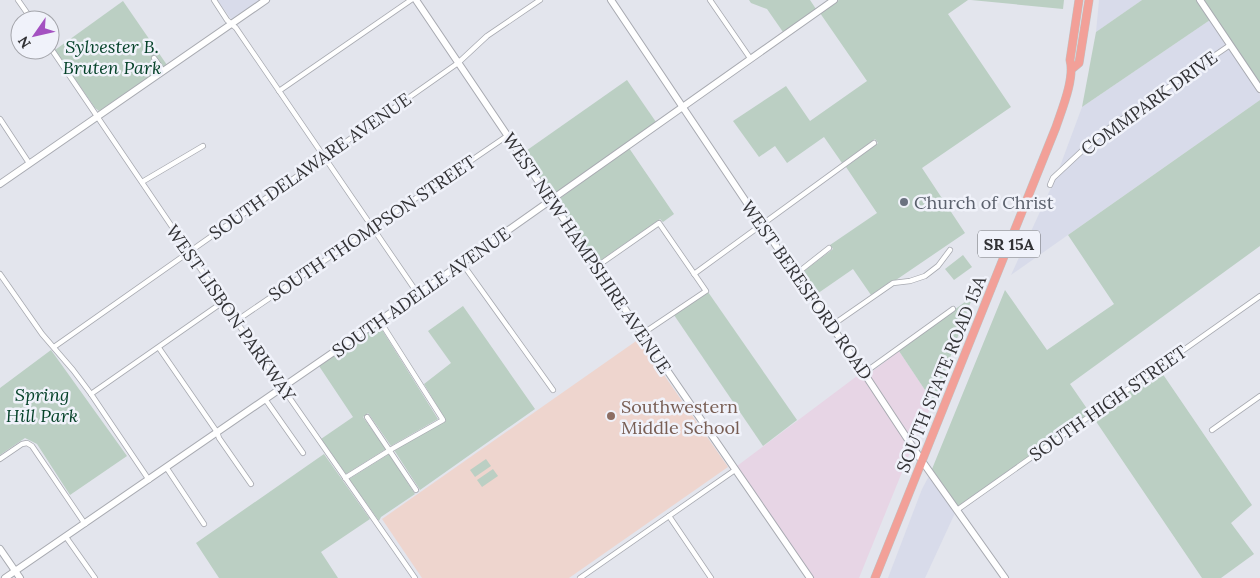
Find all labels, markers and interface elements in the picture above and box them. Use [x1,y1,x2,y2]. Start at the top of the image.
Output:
north arrow [10,10,60,60]
text: N [14,33,35,52]
park label: Sylvester B. Bruten Park [63,35,161,79]
street label: COMMPARK DRIVE [1076,46,1222,160]
street label: SOUTH DELAWARE AVENUE [205,87,415,245]
street label: WEST NEW HAMPSHIRE AVENUE [498,128,676,378]
street label: SOUTH THOMPSON STREET [264,150,480,306]
place label: Church of Christ [914,191,1054,214]
street label: WEST BERESFORD ROAD [736,196,878,384]
marker: Church of Christ [898,196,910,208]
street label: WEST LISBON PARKWAY [161,220,301,406]
street label: SOUTH ADELLE AVENUE [327,222,515,362]
road number: SR 15A [978,230,1040,258]
street label: SOUTH STATE ROAD 15A [891,272,991,476]
street label: SOUTH HIGH STREET [1025,340,1192,466]
park label: Spring Hill Park [6,383,78,427]
place label: Southwestern Middle School [621,395,740,439]
marker: Southwestern Middle School [605,410,617,422]

